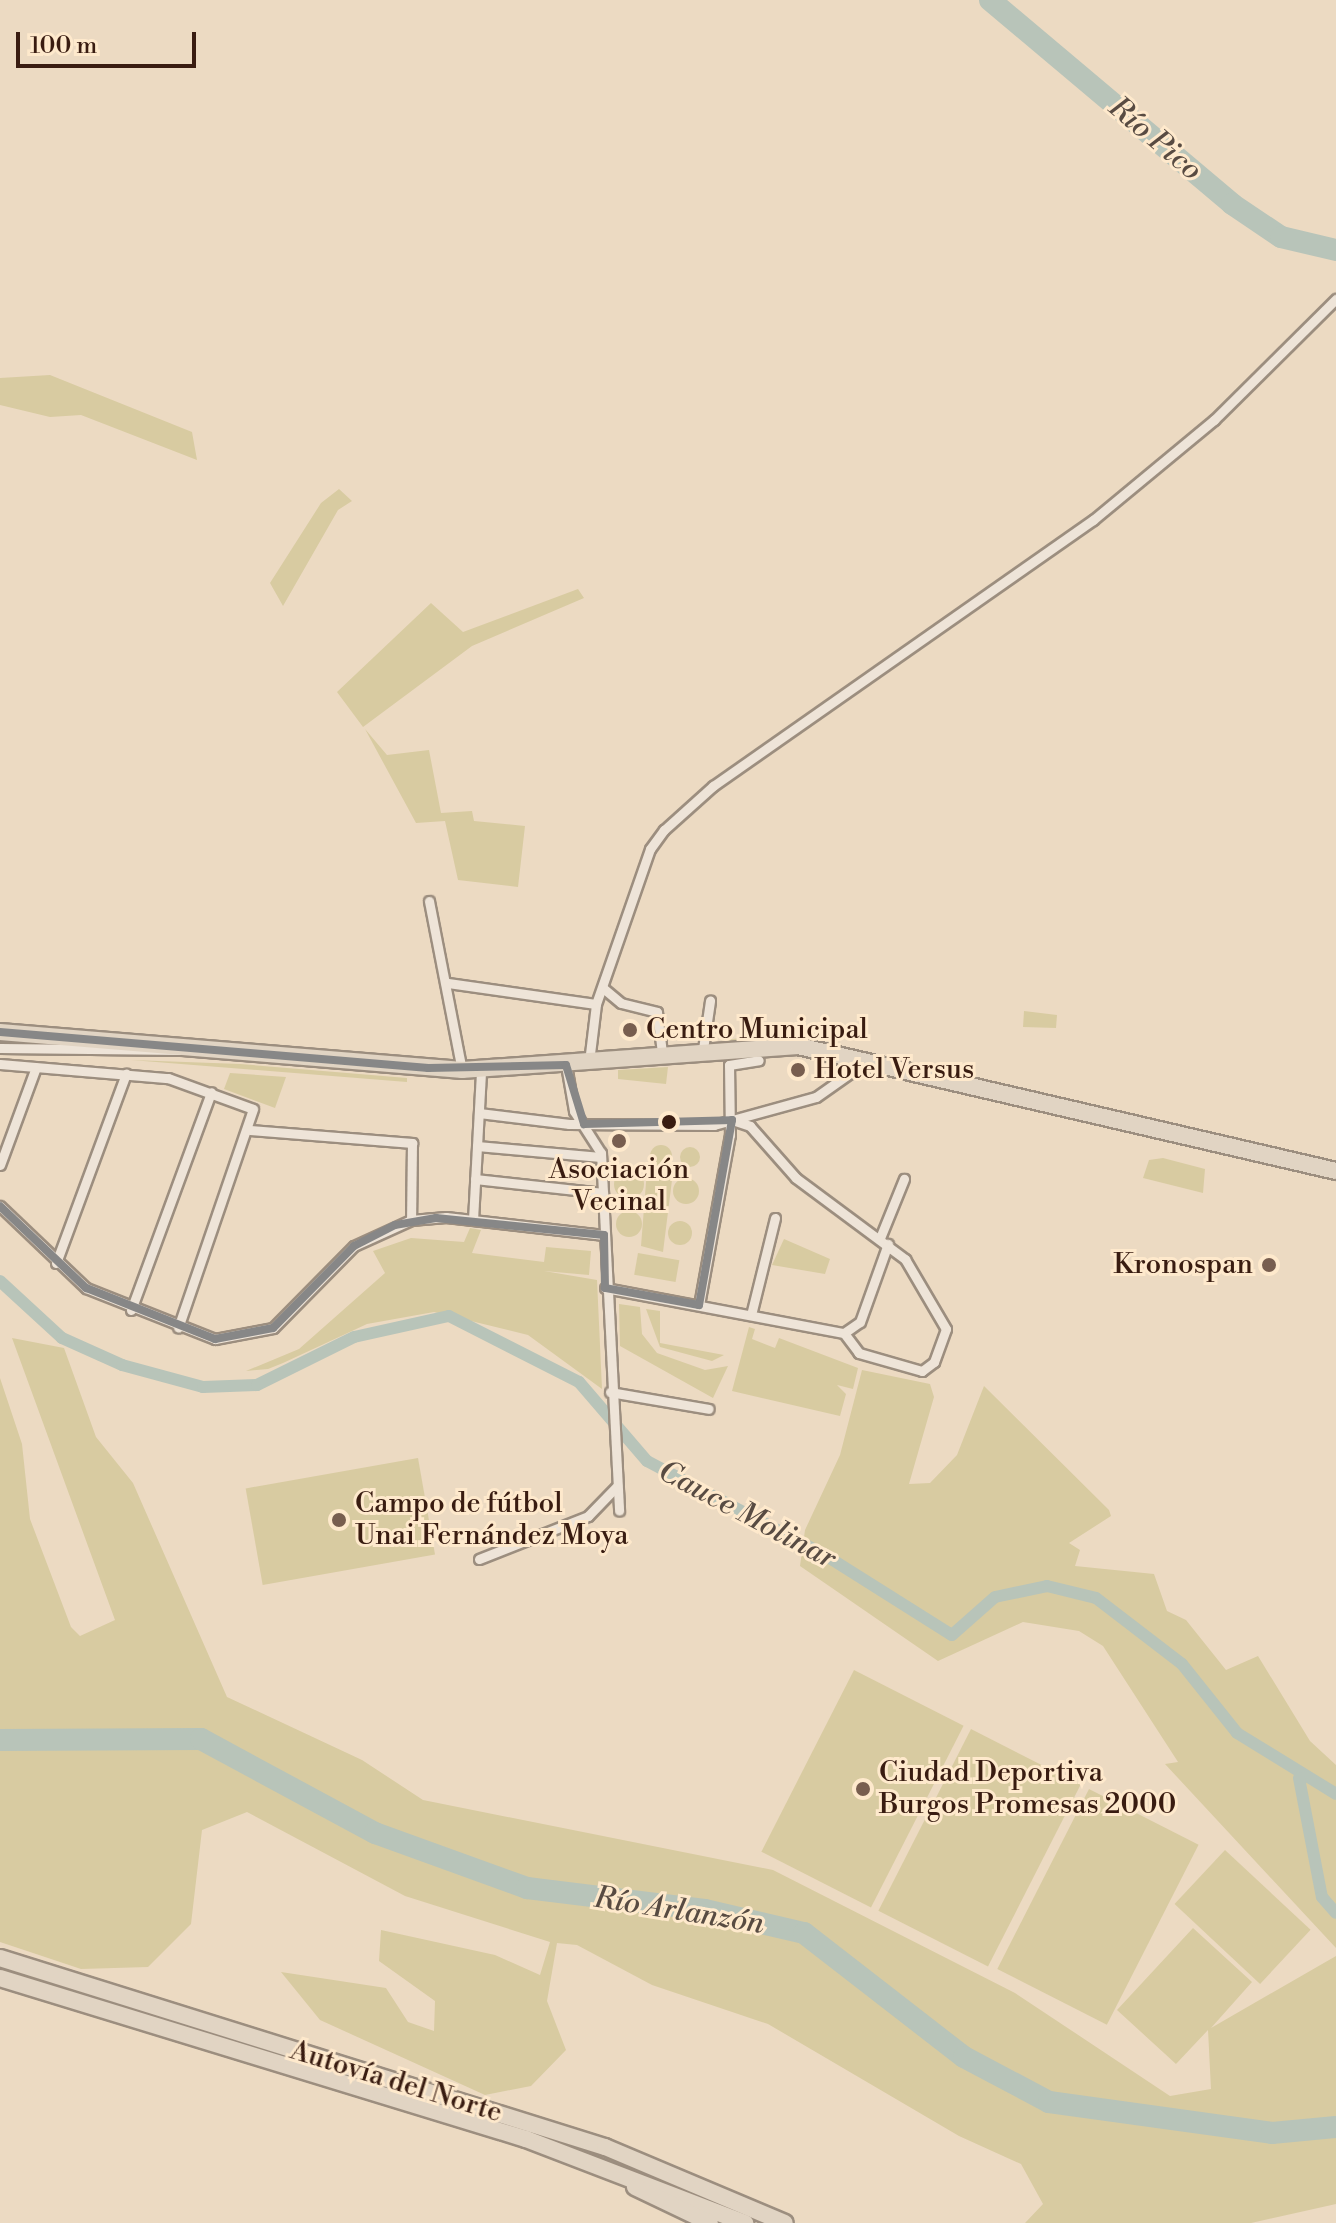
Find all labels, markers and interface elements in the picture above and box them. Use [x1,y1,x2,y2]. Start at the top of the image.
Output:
scale bar [20,16,200,66]
text: 100 m [30,31,97,61]
water label: Río Pico [1101,90,1209,188]
place label: Centro Municipal [646,1013,868,1047]
marker: Centro Municipal [621,1021,639,1039]
place label: Hotel Versus [814,1053,974,1087]
marker: Hotel Versus [789,1061,807,1079]
unlabelled marker [661,1114,677,1130]
marker: Asociación Vecinal [610,1132,628,1150]
place label: Asociación Vecinal [549,1153,689,1219]
place label: Kronospan [1113,1248,1253,1282]
marker: Kronospan [1260,1256,1278,1274]
water label: Cauce Molinar [652,1453,842,1577]
place label: Campo de fútbol Unai Fernández Moya [355,1487,628,1553]
marker: Campo de fútbol Unai Fernández Moya [330,1511,348,1529]
place label: Ciudad Deportiva Burgos Promesas 2000 [879,1756,1176,1822]
marker: Ciudad Deportiva Burgos Promesas 2000 [854,1780,872,1798]
water label: Río Arlanzón [591,1880,767,1942]
street label: Autovía del Norte [286,2034,506,2130]

